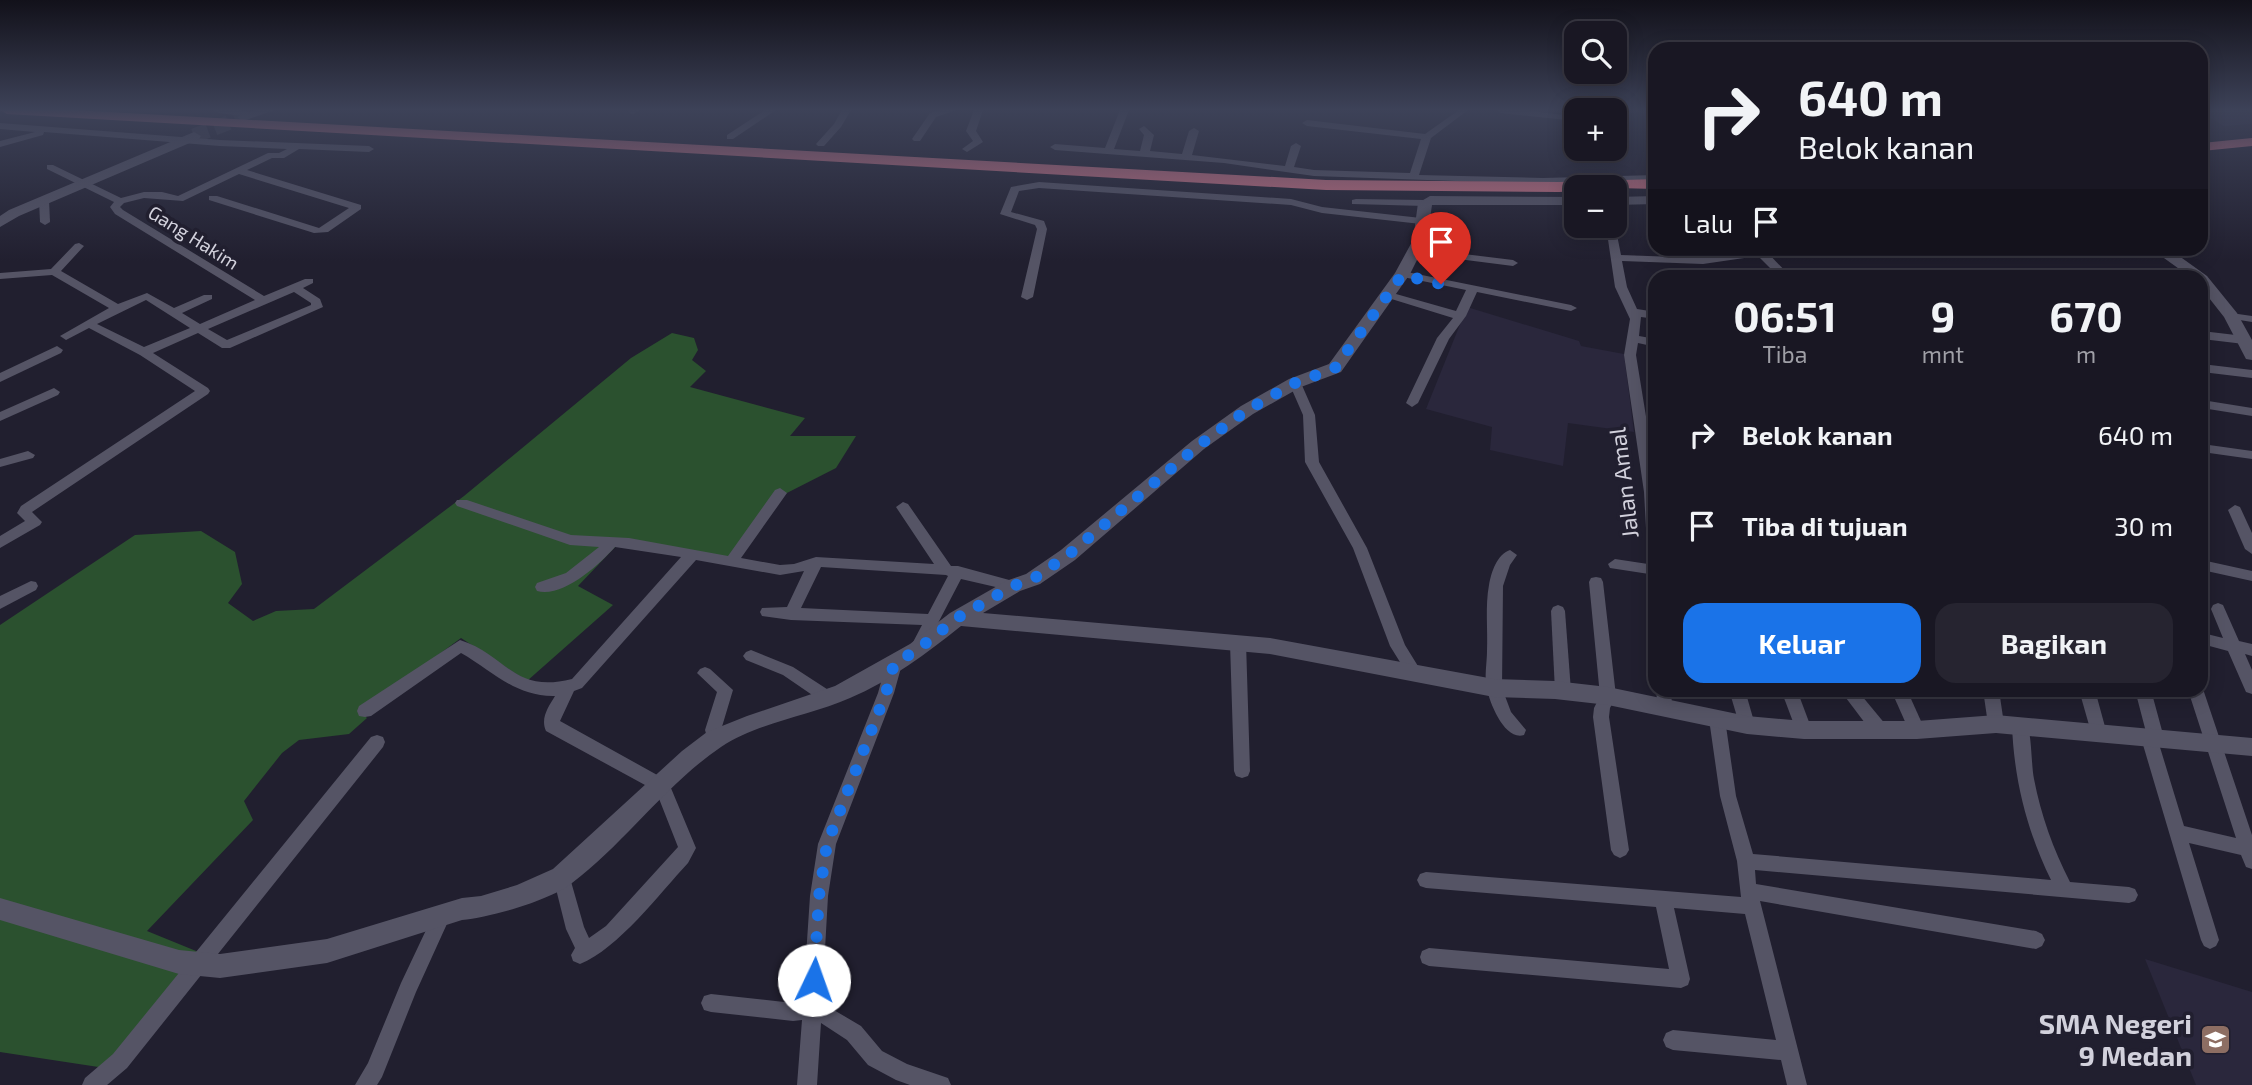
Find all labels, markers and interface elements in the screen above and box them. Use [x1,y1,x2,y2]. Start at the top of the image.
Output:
map controls [1564,21,1627,238]
button: search [1564,21,1627,84]
text: 640 m [1798,67,1943,126]
icon: right [1683,70,1774,161]
button: + [1564,98,1627,161]
text: Belok kanan [1798,127,1974,165]
button: − [1564,175,1627,238]
street label: Gang Hakim [144,200,244,274]
icon: arrive [1747,203,1785,241]
text: Lalu [1683,207,1733,238]
pin [1411,212,1471,284]
icon: arrive [1422,223,1460,261]
text: 06:51 [1733,290,1837,340]
text: 9 [1931,290,1955,340]
text: 670 [2049,290,2123,340]
text: Tiba [1763,340,1807,368]
text: mnt [1922,340,1964,368]
text: m [2076,340,2096,368]
icon: right [1683,416,1721,454]
text: Belok kanan [1742,419,1893,450]
text: 640 m [2098,419,2173,450]
street label: Jalan Amal [1602,426,1644,540]
icon: arrive [1683,507,1721,545]
text: Tiba di tujuan [1742,510,1908,541]
text: 30 m [2114,510,2173,541]
button: Keluar [1683,603,1921,683]
button: Bagikan [1935,603,2173,683]
position arrow [777,943,851,1017]
place label: SMA Negeri 9 Medan [2039,1006,2192,1072]
school or university icon: SMA Negeri 9 Medan [2198,1022,2232,1056]

